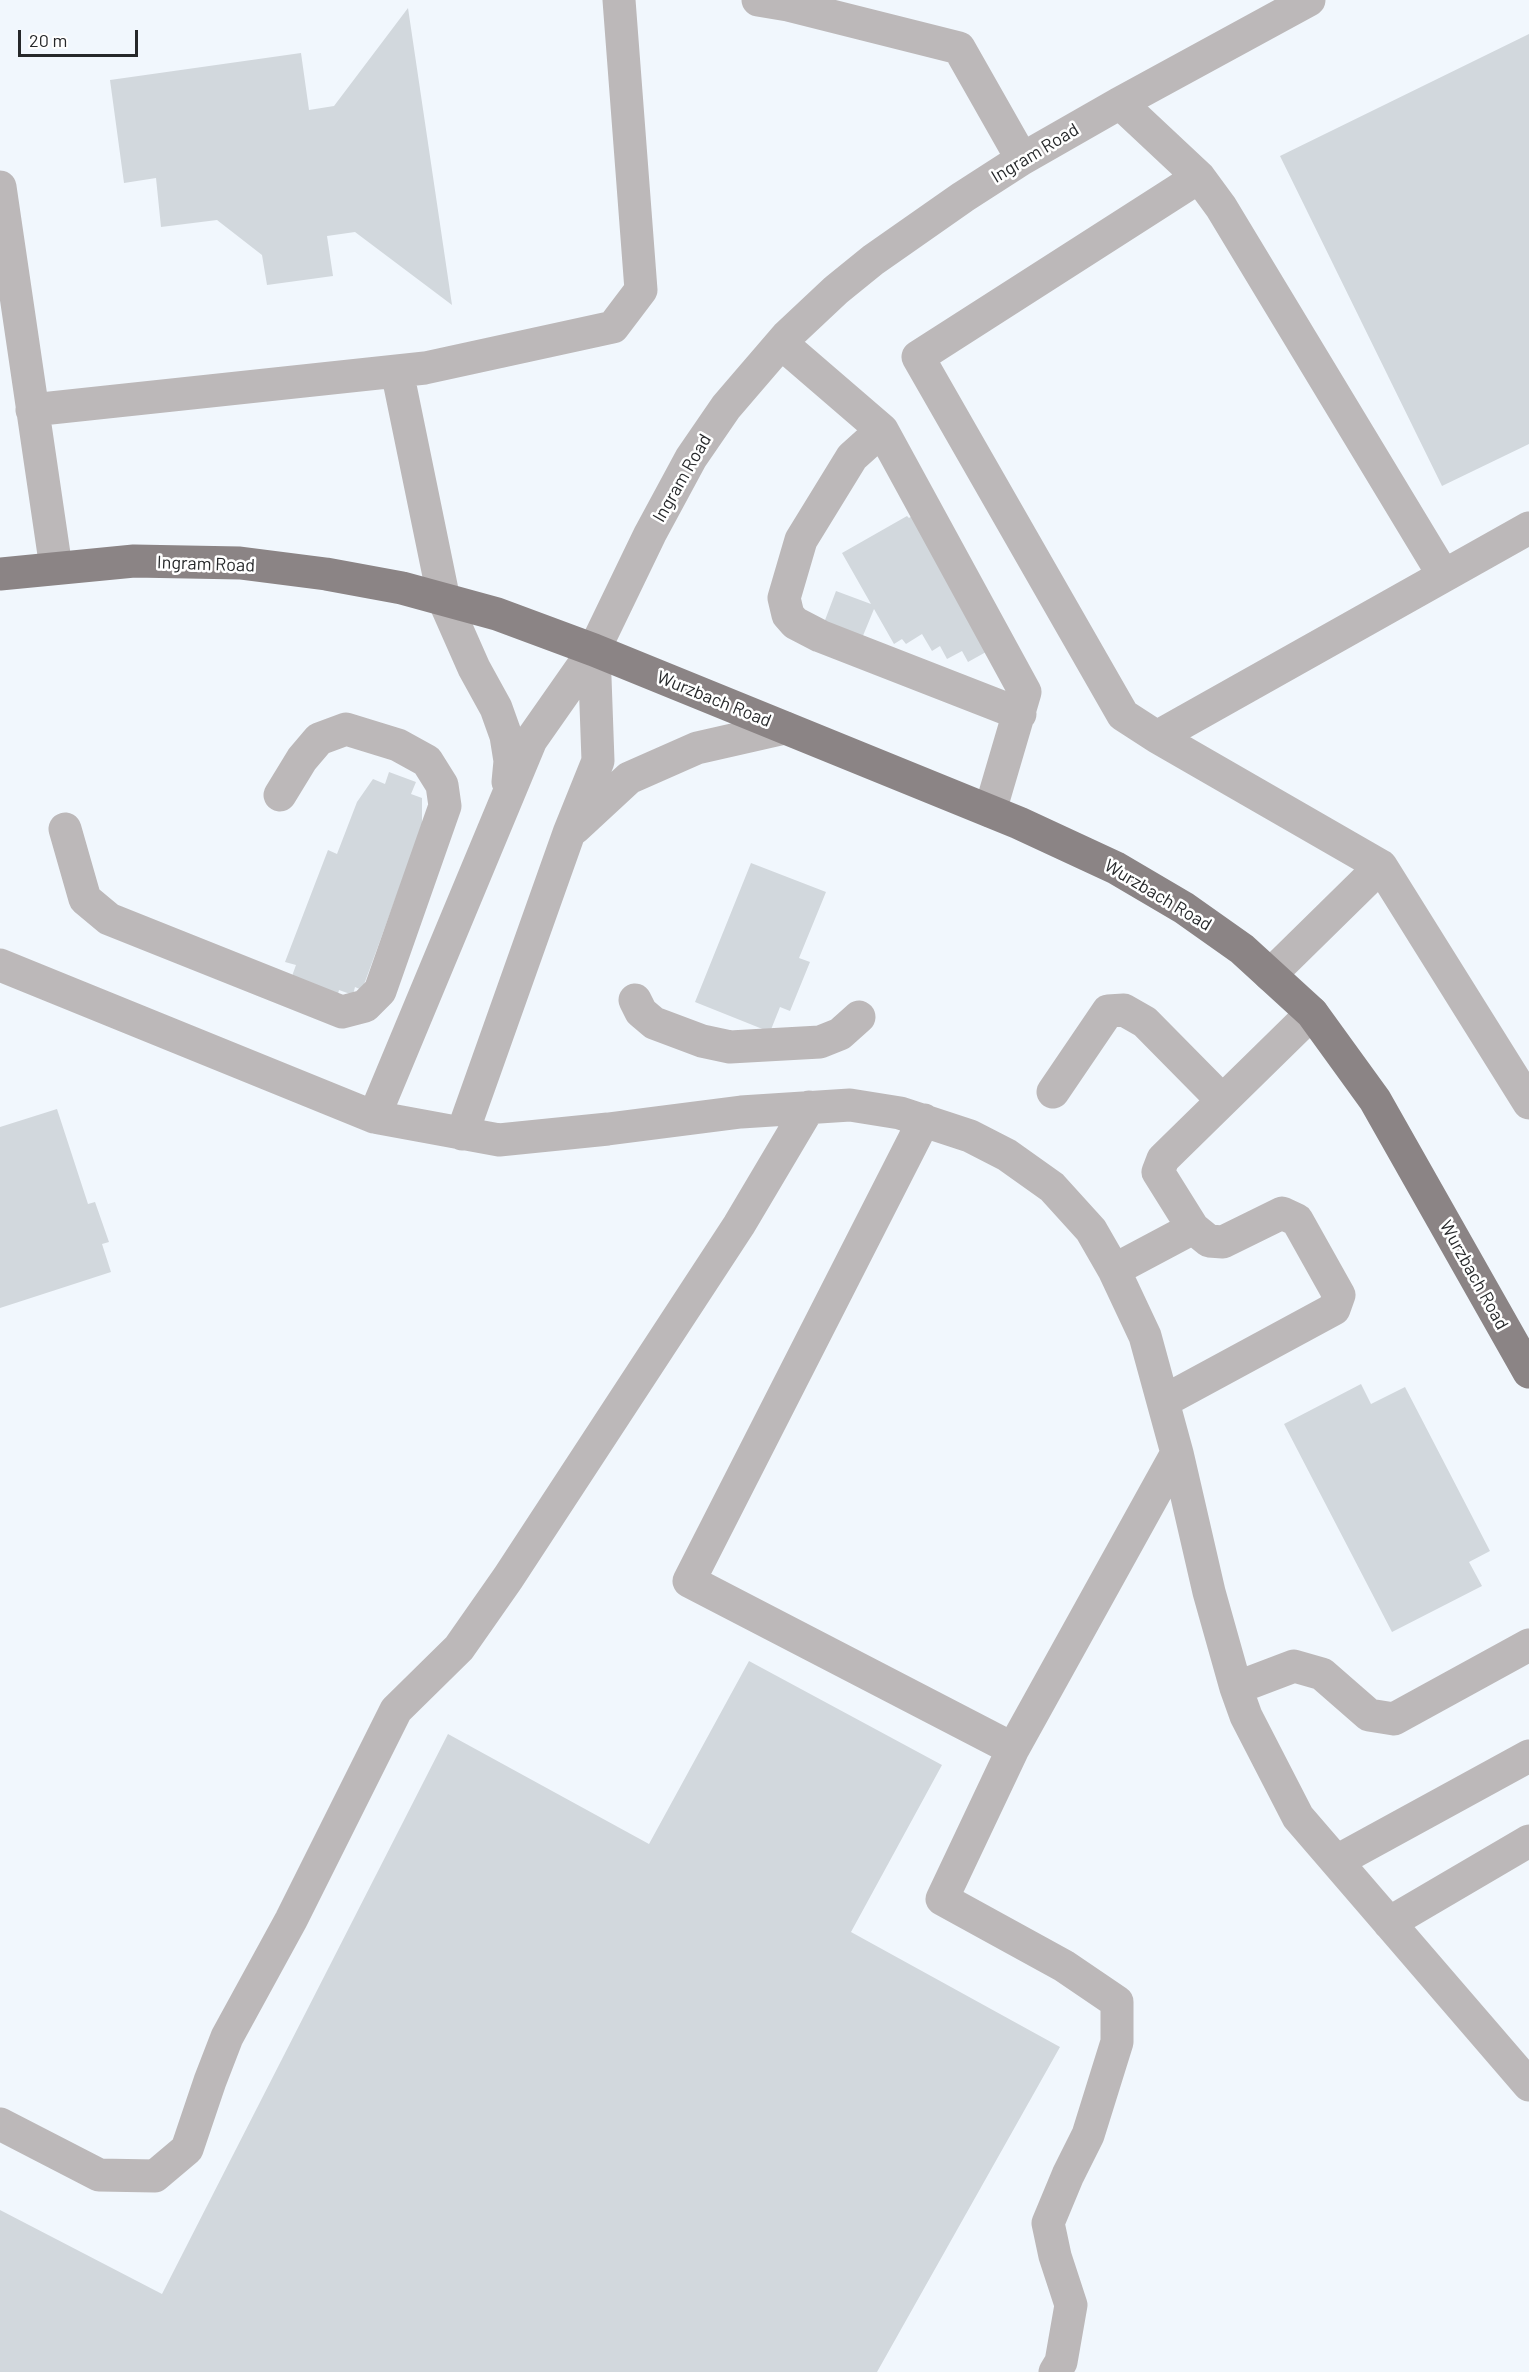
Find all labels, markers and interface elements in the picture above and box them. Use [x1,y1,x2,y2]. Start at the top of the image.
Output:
scale bar [21,18,141,56]
text: 20 m [29,29,67,51]
street label: Ingram Road [987,119,1083,187]
street label: Ingram Road [648,430,716,526]
street label: Ingram Road [157,551,255,577]
street label: Wurzbach Road [654,666,774,732]
street label: Wurzbach Road [1100,854,1216,936]
street label: Wurzbach Road [1435,1217,1513,1333]

